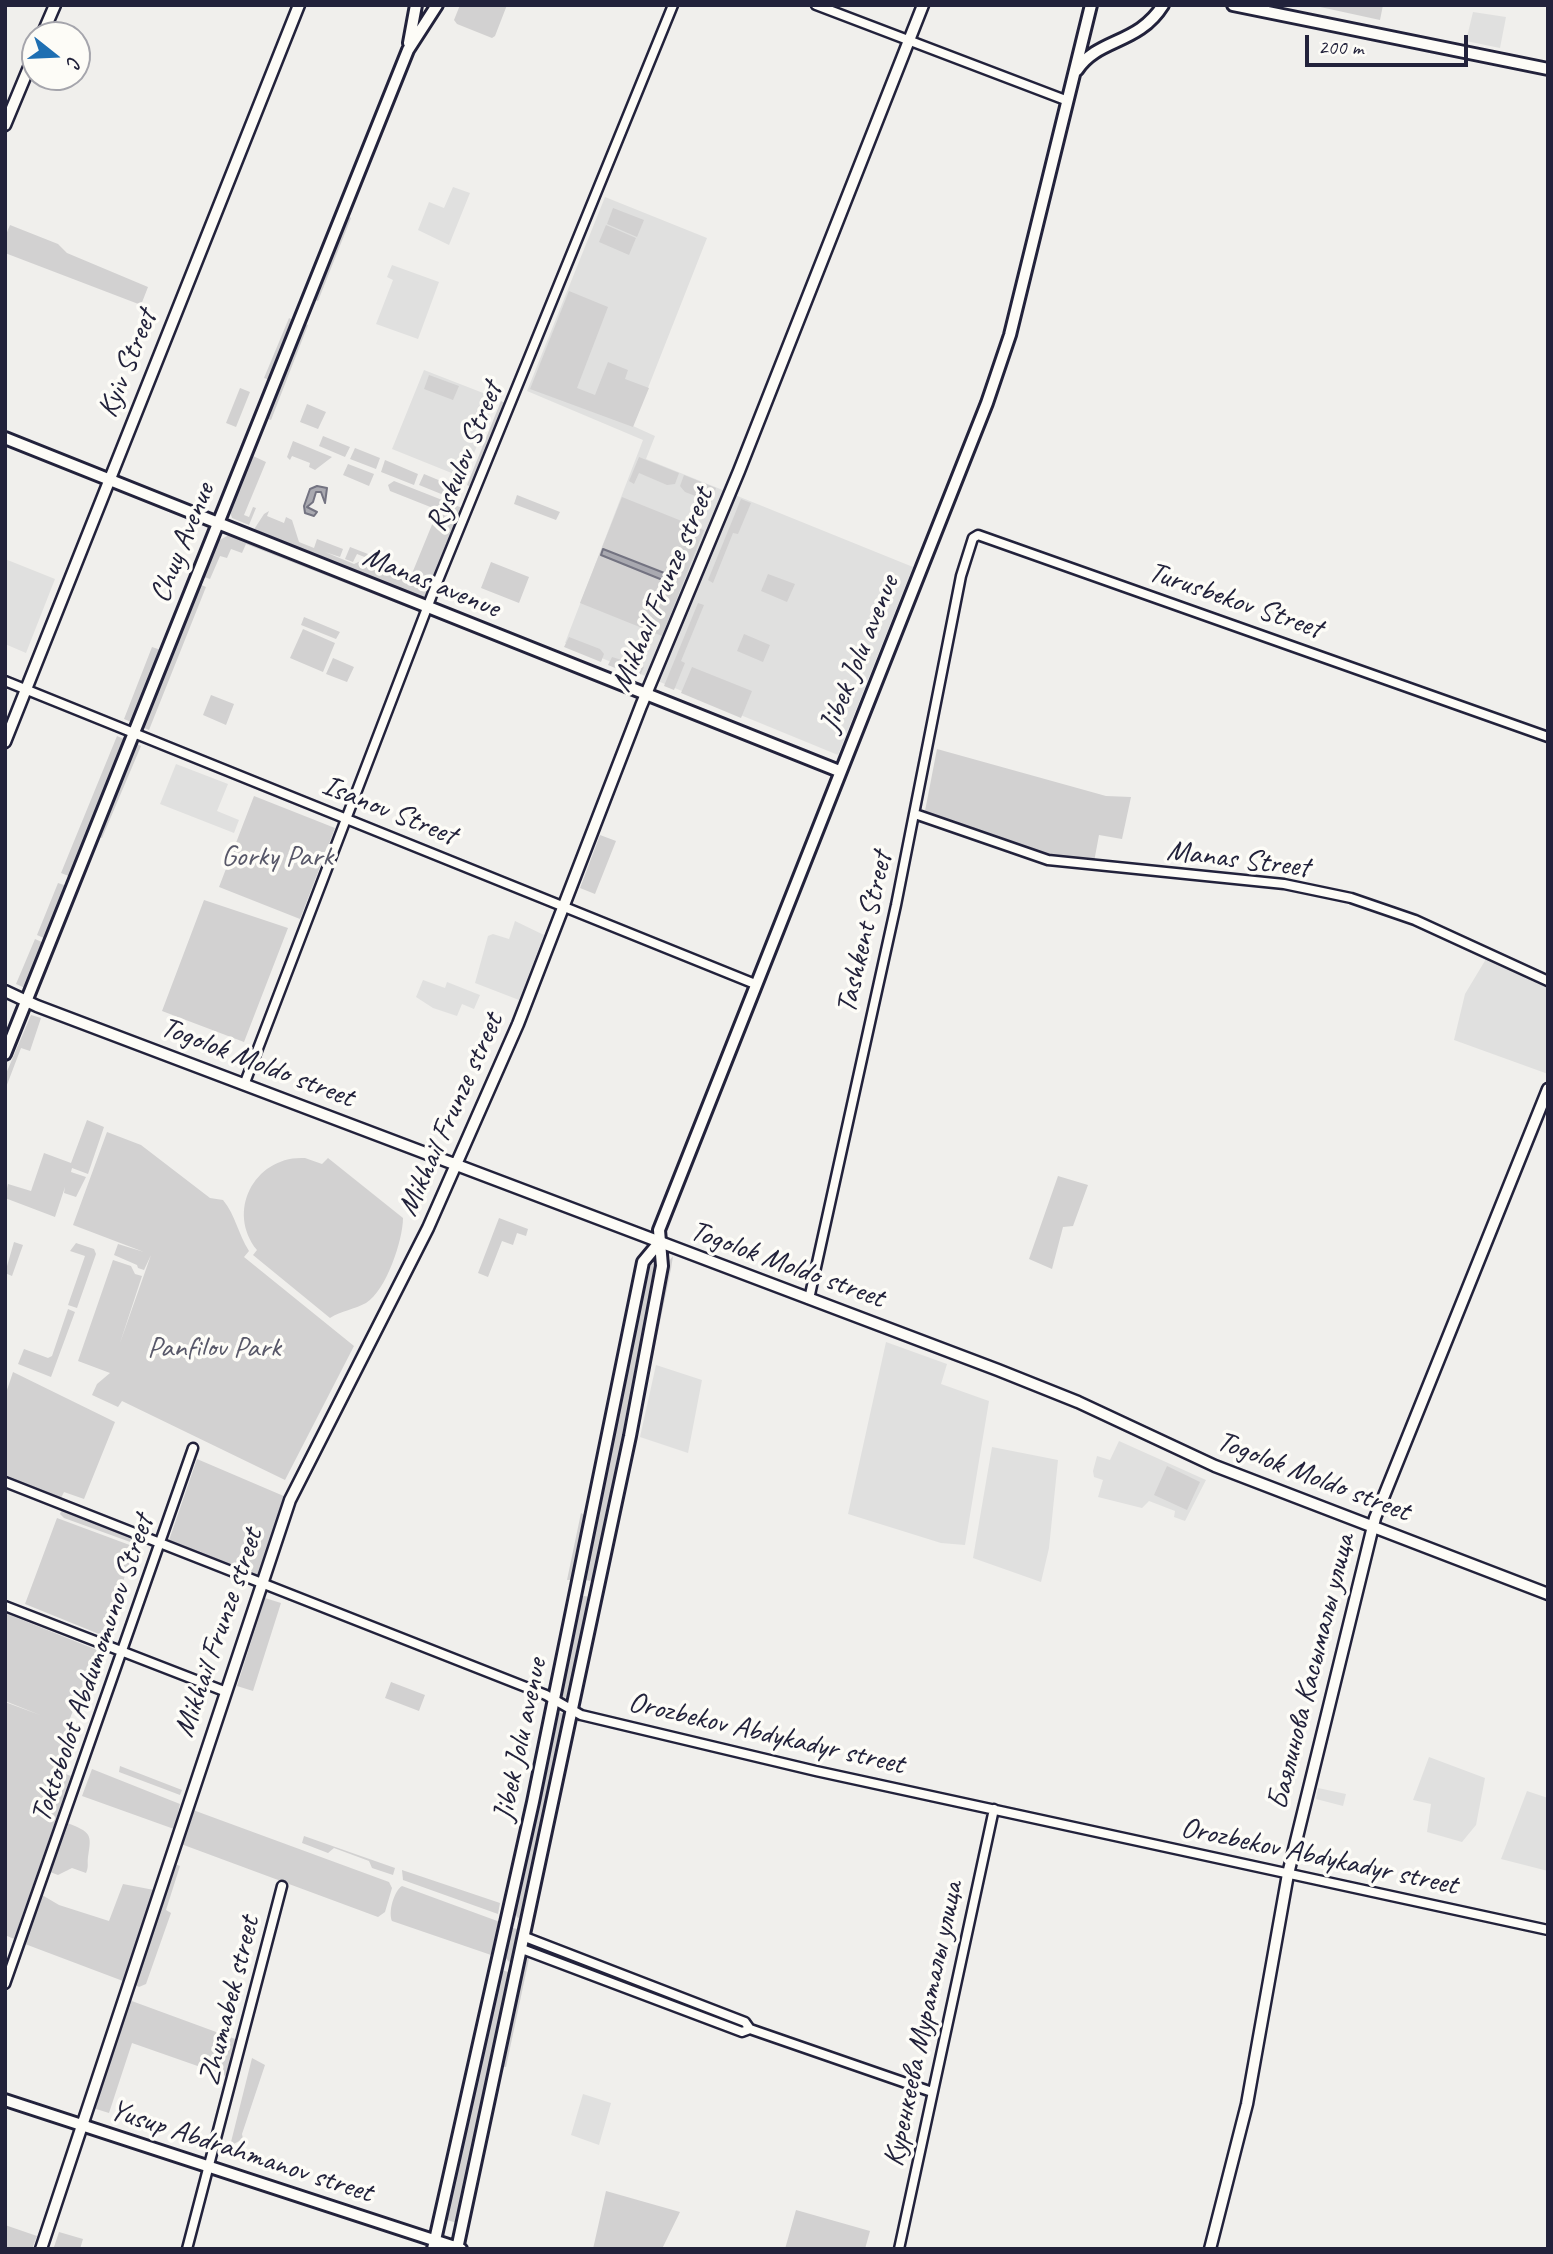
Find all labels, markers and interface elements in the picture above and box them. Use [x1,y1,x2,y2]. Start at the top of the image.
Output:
north arrow [21,21,91,91]
scale bar [1308,21,1471,65]
text: 200 m [1318,34,1363,60]
text: С [61,54,87,70]
street label: Kyiv Street [90,305,166,423]
street label: Ryskulov Street [419,377,511,537]
street label: Chuy Avenue [143,478,223,608]
street label: Mikhail Frunze street [604,483,722,697]
street label: Manas avenue [357,539,505,627]
street label: Turusbekov Street [1143,554,1327,648]
street label: Jibek Jolu avenue [812,571,908,737]
street label: Isanov Street [317,768,461,854]
street label: Manas Street [1165,833,1311,887]
park label: Gorky Park [221,839,333,875]
street label: Tashkent Street [829,849,901,1017]
street label: Mikhail Frunze street [390,1008,512,1222]
street label: Togolok Moldo street [155,1010,359,1116]
street label: Togolok Moldo street [685,1213,889,1317]
park label: Panfilov Park [147,1330,281,1366]
street label: Togolok Moldo street [1211,1424,1415,1530]
street label: Toktobolot Abdumomunov Street [23,1511,163,1827]
street label: Mikhail Frunze street [167,1524,271,1742]
street label: Баялинова Касымалы улица [1260,1530,1364,1814]
street label: Jibek Jolu avenue [486,1655,556,1825]
street label: Orozbekov Abdykadyr street [625,1685,907,1783]
street label: Orozbekov Abdykadyr street [1177,1810,1461,1904]
street label: Куренкеева Мураталы улица [876,1878,972,2170]
street label: Zhumabek street [192,1913,268,2089]
street label: Yusup Abdrahmanov street [105,2093,377,2211]

